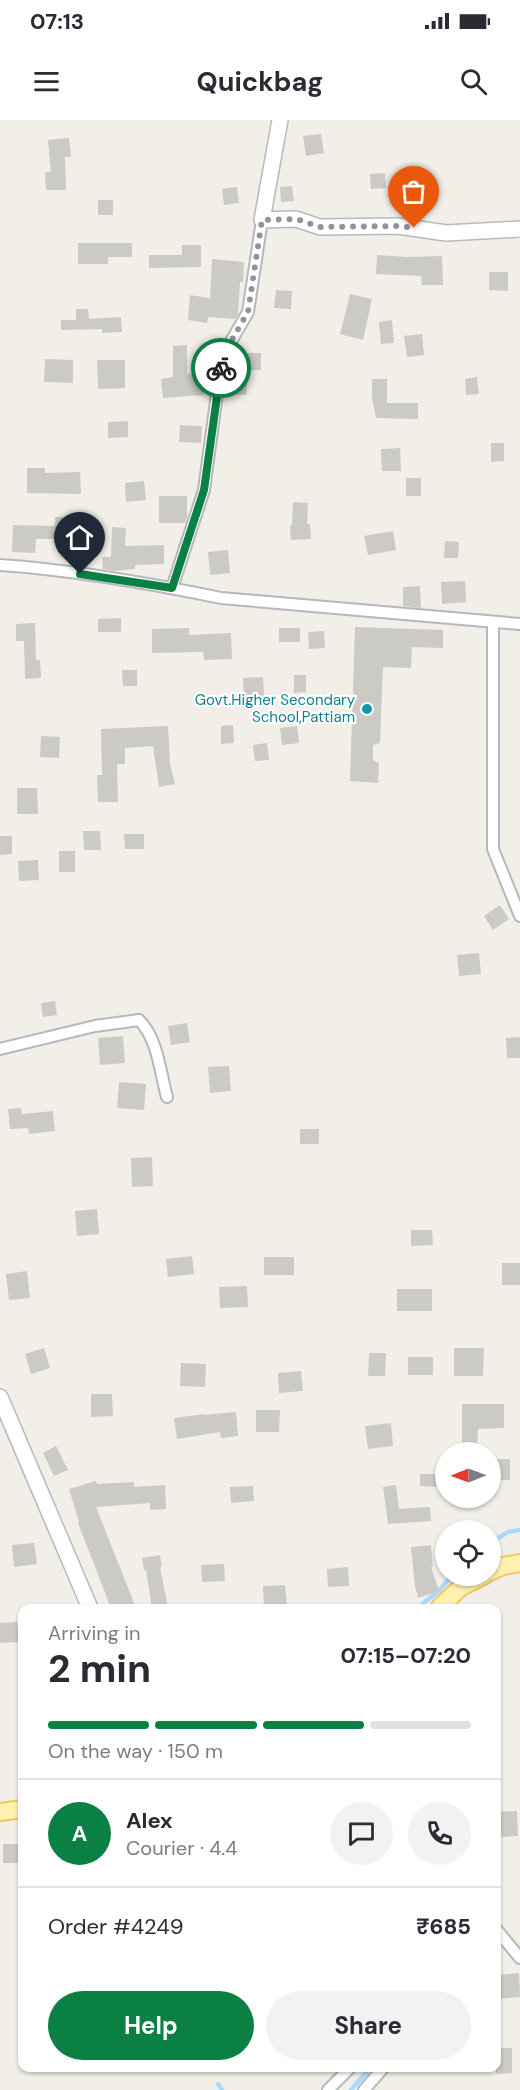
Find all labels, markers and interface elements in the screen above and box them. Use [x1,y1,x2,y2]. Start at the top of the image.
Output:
text: 07:13 [30,7,84,36]
text: Quickbag [197,64,323,99]
icon: menu [30,65,63,98]
icon: search [457,65,490,98]
pin [388,166,439,228]
icon: bag [397,175,430,208]
courier [191,338,251,398]
icon: bike [205,352,238,385]
pin [54,512,105,574]
icon: home [63,521,96,554]
place label: Govt.Higher Secondary School,Pattiam [195,690,356,727]
marker: Govt.Higher Secondary School,Pattiam [360,702,374,716]
north arrow [435,1442,501,1508]
map controls [435,1442,501,1586]
button: locate [435,1520,501,1586]
text: Arriving in [48,1620,140,1646]
text: 07:15–07:20 [340,1641,471,1670]
text: 2 min [48,1643,151,1694]
text: On the way · 150 m [48,1738,223,1764]
button: chat [330,1802,393,1865]
button: phone [408,1802,471,1865]
text: Alex [126,1806,173,1835]
text: A [72,1819,87,1848]
text: Courier · 4.4 [126,1835,237,1861]
text: Order #4249 [48,1912,184,1941]
text: ₹685 [416,1912,471,1941]
button: Help [48,1991,254,2060]
button: Share [266,1991,471,2060]

